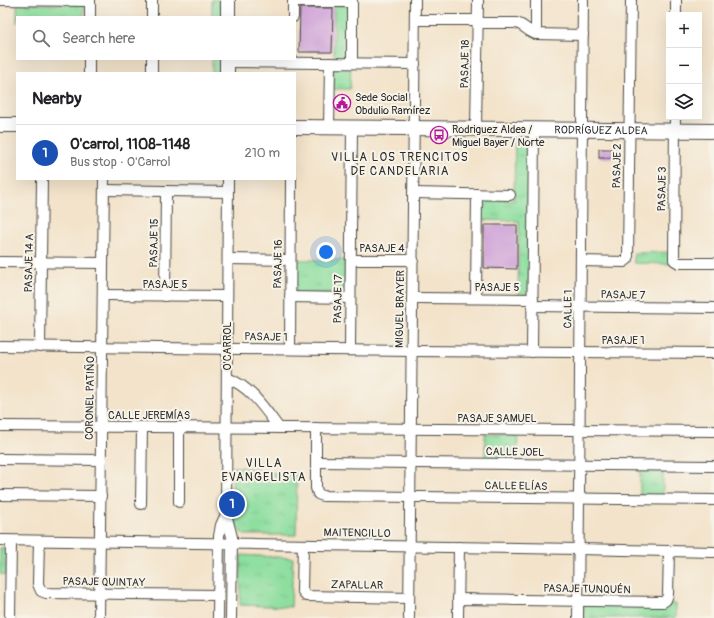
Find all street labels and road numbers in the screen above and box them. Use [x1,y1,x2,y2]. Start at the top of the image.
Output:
street label: PASAJE 18 [458,39,472,89]
street label: RODRÍGUEZ ALDEA [554,123,648,137]
street label: PASAJE 2 [610,143,624,189]
street label: PASAJE 3 [655,166,669,212]
street label: PASAJE 15 [147,218,161,268]
street label: PASAJE 14 A [22,233,36,293]
street label: PASAJE 16 [271,239,285,289]
street label: PASAJE 4 [359,242,405,255]
street label: MIGUEL BRAYER [393,270,407,348]
street label: PASAJE 17 [331,274,345,324]
street label: PASAJE 5 [143,278,187,291]
street label: PASAJE 5 [475,281,519,294]
street label: PASAJE 7 [601,288,646,302]
street label: CALLE 1 [561,290,575,328]
street label: O'CARROL [221,321,234,371]
street label: PASAJE 1 [244,330,288,344]
street label: PASAJE 1 [601,334,645,347]
street label: CORONEL PATIÑO [83,356,97,440]
street label: CALLE JEREMÍAS [108,409,190,422]
street label: PASAJE SAMUEL [457,412,537,425]
street label: CALLE JOEL [486,445,544,459]
street label: CALLE ELÍAS [484,479,548,493]
street label: MAITENCILLO [323,526,391,540]
street label: PASAJE QUINTAY [63,575,146,589]
street label: ZAPALLAR [331,578,383,592]
street label: PASAJE TUNQUÉN [543,582,631,596]

